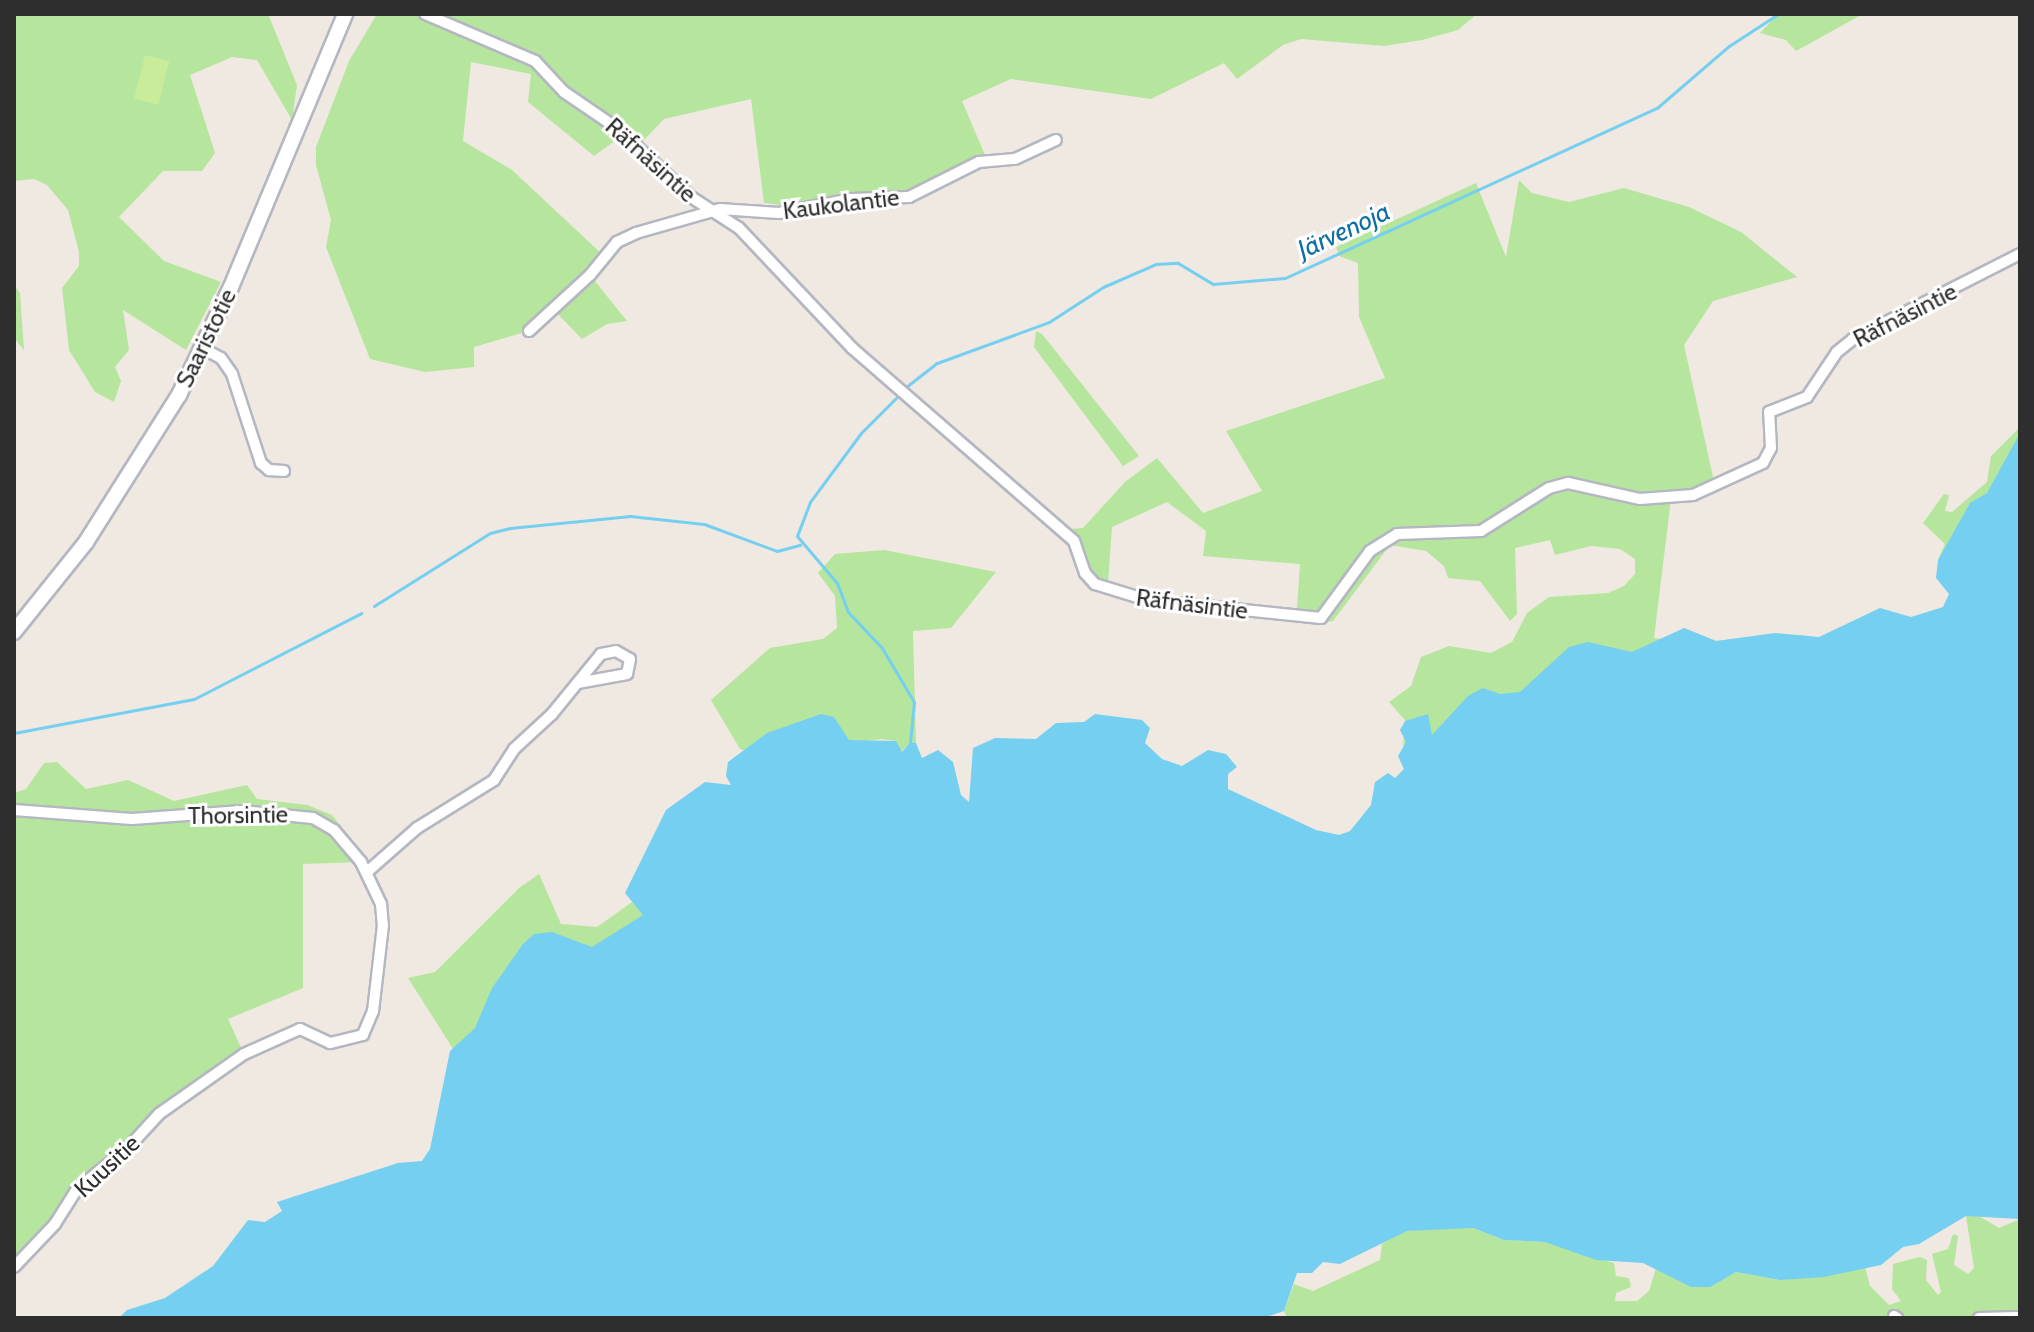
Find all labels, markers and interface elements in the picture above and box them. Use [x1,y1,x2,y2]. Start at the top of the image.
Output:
street label: Räfnäsintie [600,112,702,208]
street label: Kaukolantie [781,183,901,225]
water label: Järvenoja [1293,196,1395,266]
street label: Räfnäsintie [1848,277,1962,353]
street label: Saaristotie [170,284,242,392]
street label: Räfnäsintie [1134,583,1250,625]
street label: Thorsintie [188,800,288,830]
street label: Kuusitie [68,1129,146,1203]

